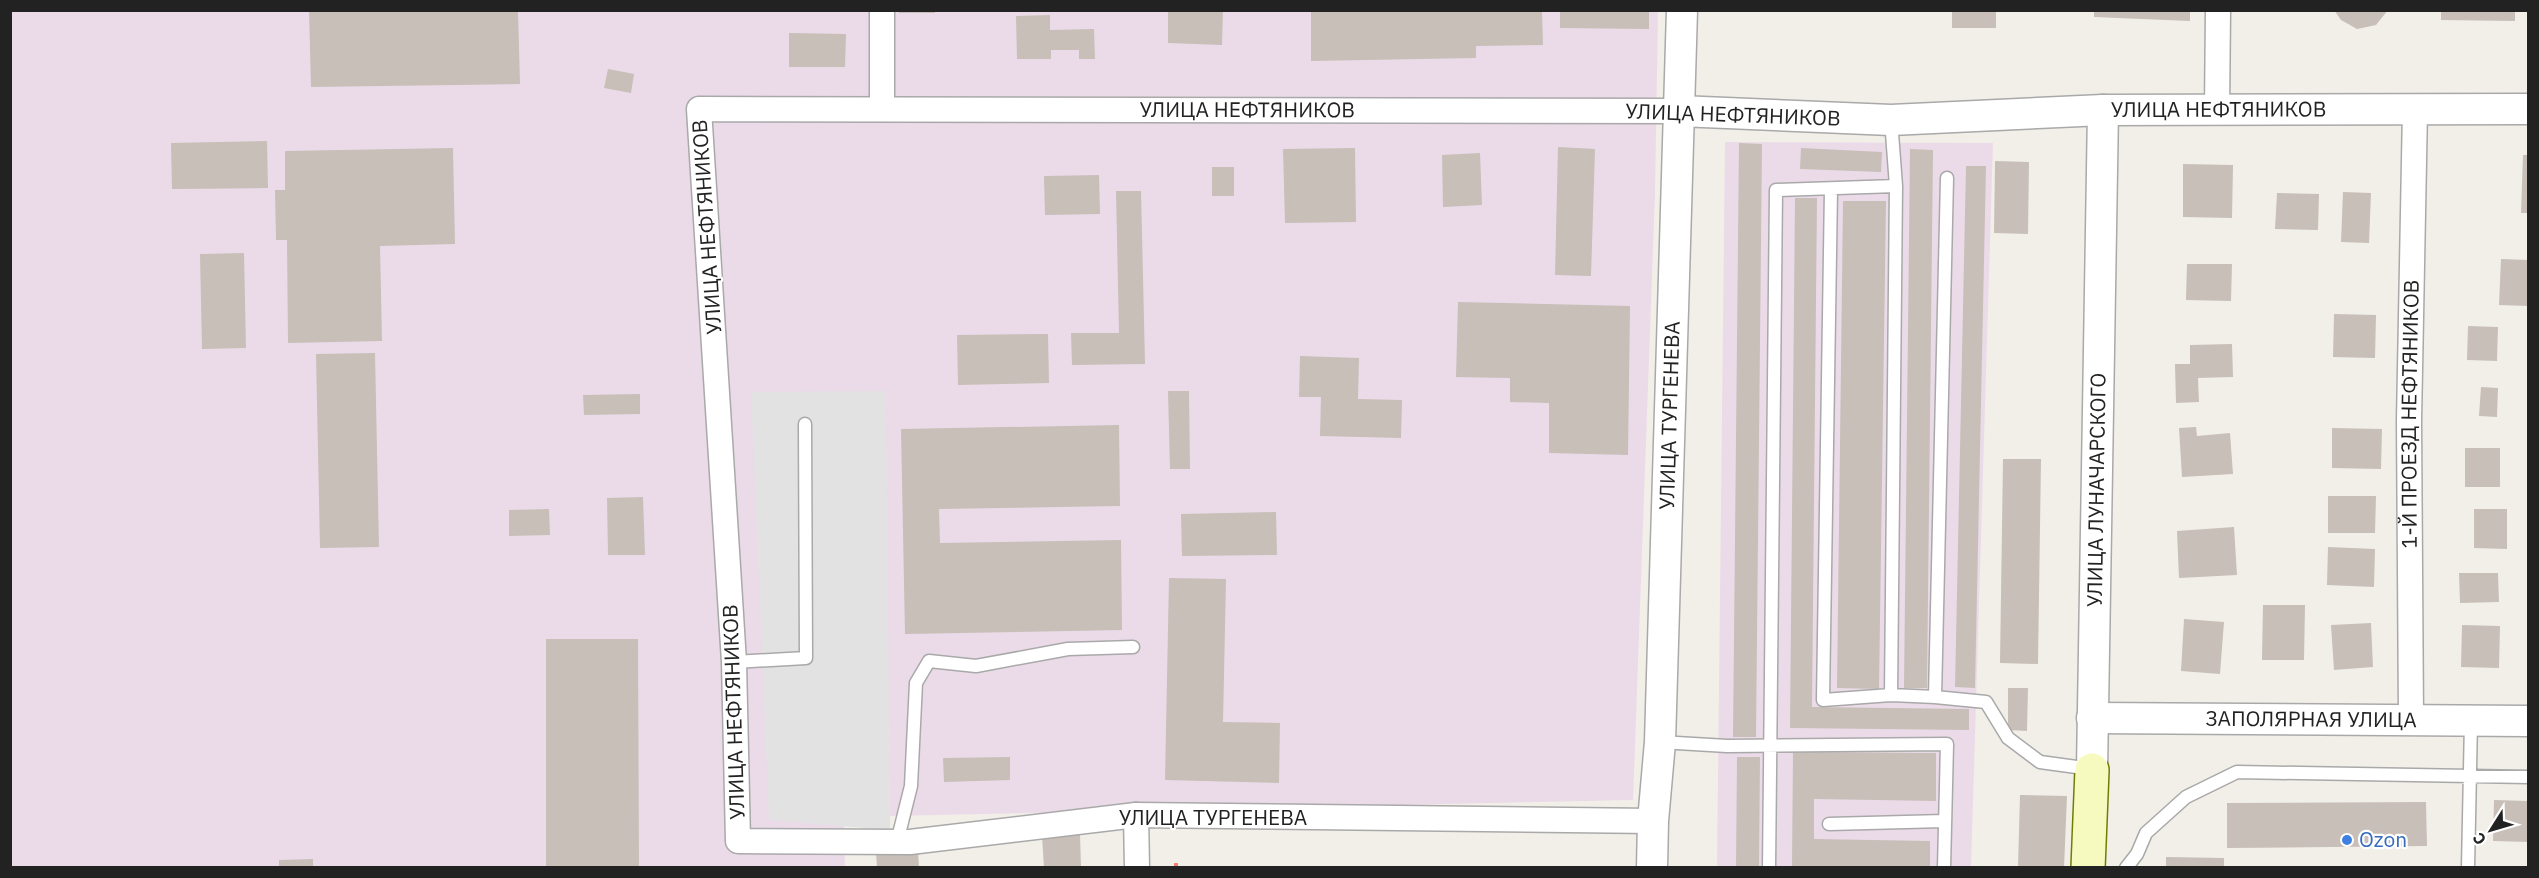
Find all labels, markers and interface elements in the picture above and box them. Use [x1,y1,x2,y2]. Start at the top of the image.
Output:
street label: УЛИЦА НЕФТЯНИКОВ [2111,94,2326,123]
street label: УЛИЦА НЕФТЯНИКОВ [1139,95,1355,123]
street label: УЛИЦА НЕФТЯНИКОВ [1625,96,1841,132]
street label: УЛИЦА НЕФТЯНИКОВ [685,119,727,335]
street label: 1-Й ПРОЕЗД НЕФТЯНИКОВ [2394,279,2425,549]
street label: УЛИЦА ТУРГЕНЕВА [1652,321,1686,510]
street label: УЛИЦА ЛУНАЧАРСКОГО [2080,373,2112,607]
street label: УЛИЦА НЕФТЯНИКОВ [715,604,751,820]
street label: ЗАПОЛЯРНАЯ УЛИЦА [2205,704,2417,733]
north arrow [2461,800,2521,860]
street label: УЛИЦА ТУРГЕНЕВА [1119,803,1307,831]
place label: Ozon [2359,825,2407,853]
text: С [2468,829,2490,849]
marker: Ozon [2340,833,2354,847]

